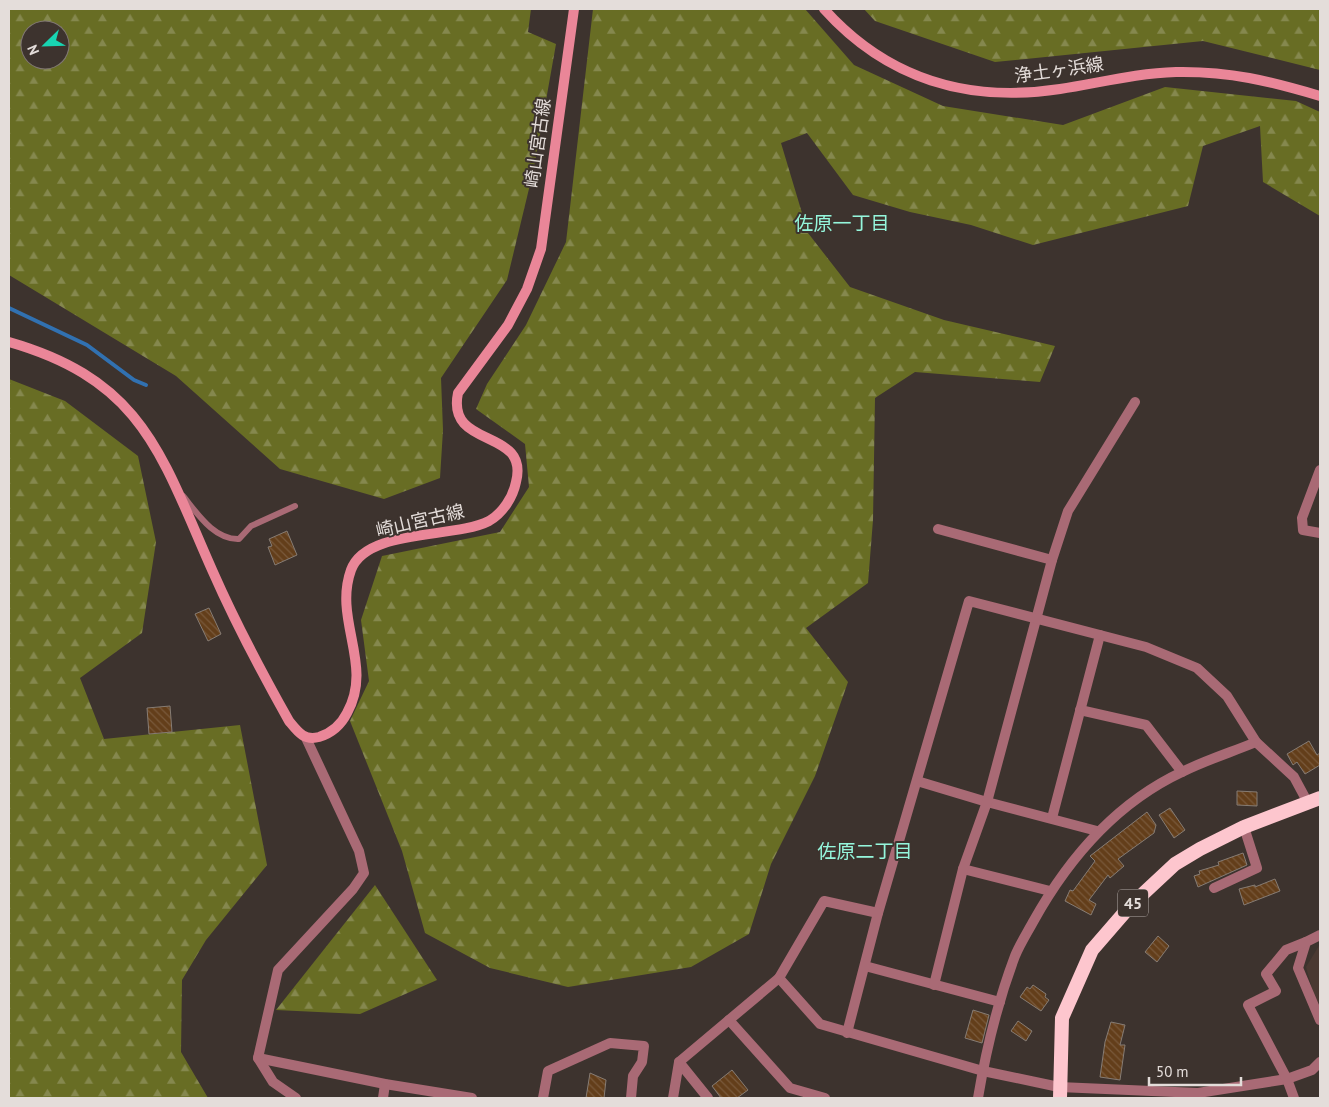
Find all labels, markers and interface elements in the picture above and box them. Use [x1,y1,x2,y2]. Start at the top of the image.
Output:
north arrow [20,20,70,70]
text: N [23,42,43,58]
street label: 浄土ヶ浜線 [1013,52,1105,87]
street label: 崎山宮古線 [520,97,555,189]
district label: 佐原一丁目 [794,211,890,235]
street label: 崎山宮古線 [373,499,466,542]
district label: 佐原二丁目 [817,839,913,863]
road number: 45 [1118,890,1148,916]
scale bar [1149,1054,1242,1086]
text: 50 m [1156,1062,1189,1081]

